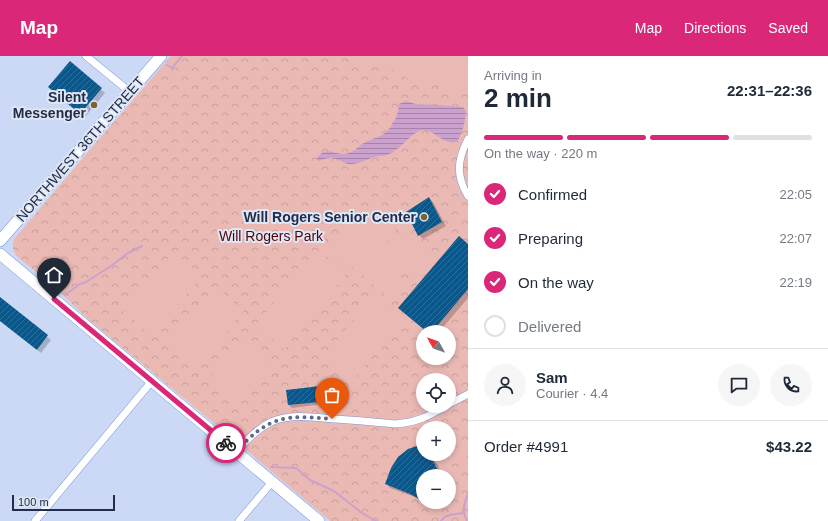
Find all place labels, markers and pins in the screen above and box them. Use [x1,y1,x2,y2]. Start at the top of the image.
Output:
place label: Silent Messenger [13,89,87,121]
marker: Silent Messenger [89,100,99,110]
place label: Will Rogers Senior Center [243,209,417,225]
marker: Will Rogers Senior Center [419,212,429,222]
pin [37,258,71,299]
pin [315,378,349,419]

